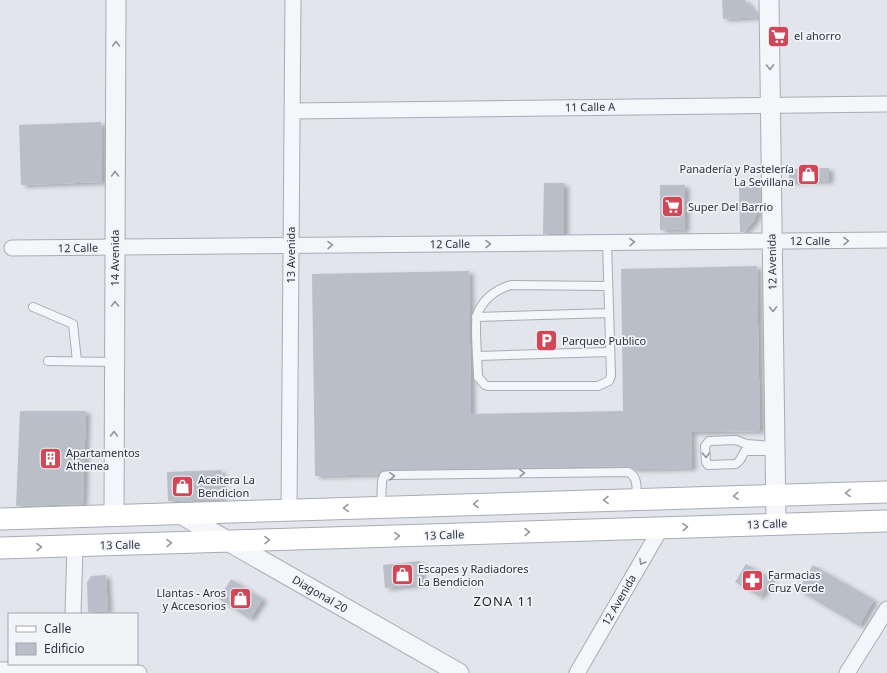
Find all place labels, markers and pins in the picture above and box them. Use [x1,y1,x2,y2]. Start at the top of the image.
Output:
supermarket icon: el ahorro [765,23,791,49]
place label: el ahorro [794,28,841,43]
place label: Panadería y Pastelería La Sevillana [679,161,794,189]
shop icon: Panadería y Pastelería La Sevillana [796,162,822,188]
supermarket icon: Super Del Barrio [660,194,686,220]
place label: Super Del Barrio [688,199,773,214]
parking icon: Parqueo Publico [533,328,559,354]
place label: Parqueo Publico [562,333,647,348]
place label: Apartamentos Athenea [66,445,140,473]
building icon: Apartamentos Athenea [38,446,64,472]
place label: Aceitera La Bendicion [198,472,255,500]
shop icon: Aceitera La Bendicion [169,473,195,499]
place label: Escapes y Radiadores La Bendicion [418,561,528,589]
shop icon: Escapes y Radiadores La Bendicion [390,562,416,588]
place label: Farmacias Cruz Verde [768,567,824,595]
pharmacy icon: Farmacias Cruz Verde [740,568,766,594]
place label: Llantas - Aros y Accesorios [156,585,226,613]
shop icon: Llantas - Aros y Accesorios [228,586,254,612]

